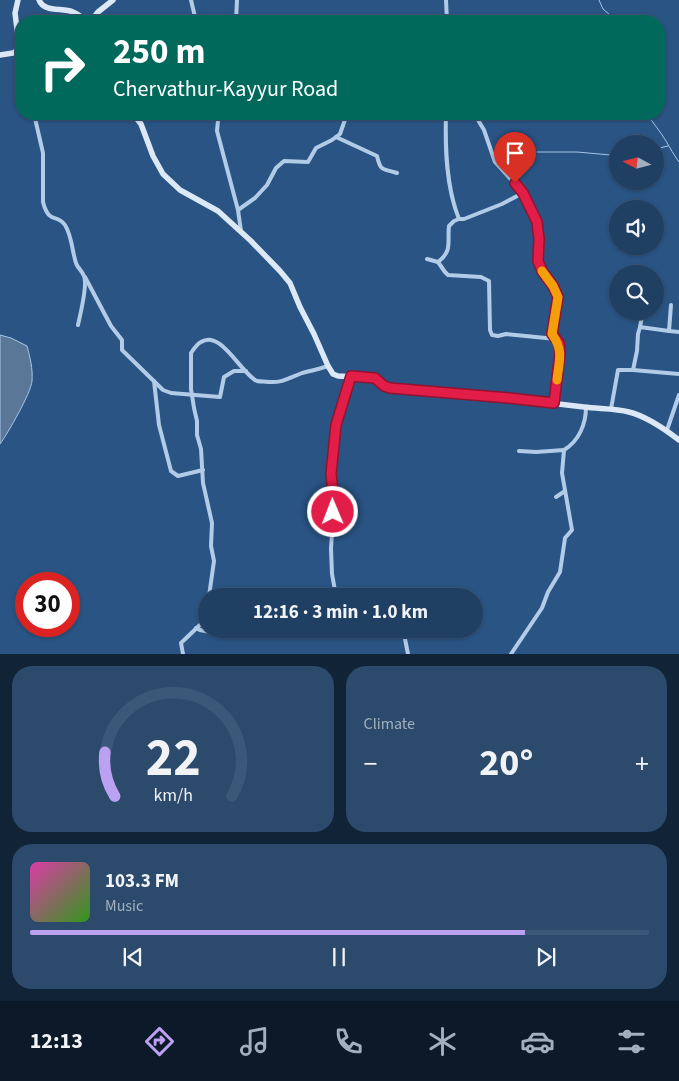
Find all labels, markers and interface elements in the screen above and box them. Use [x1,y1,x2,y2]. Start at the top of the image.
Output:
text: 250 m [113,27,205,77]
icon: right [30,35,95,100]
text: Chervathur-Kayyur Road [113,73,338,105]
pin [494,132,536,183]
north arrow [609,135,664,190]
map controls [609,135,664,320]
icon: arrive [501,139,529,167]
button: sound [609,200,664,255]
button: search [609,265,664,320]
position arrow [306,485,358,537]
speed limit sign: 30 [15,572,80,637]
text: 12:16 · 3 min · 1.0 km [253,599,428,626]
text: Climate [364,713,415,735]
text: 22 [145,722,200,796]
text: 20° [479,736,533,790]
text: − [364,744,377,784]
text: + [635,744,649,784]
text: km/h [153,783,193,808]
text: 103.3 FM [105,868,179,895]
text: Music [105,895,143,917]
icon: previous [119,943,147,971]
icon: pause [325,943,353,971]
icon: next [532,943,560,971]
icon: directions [142,1024,177,1059]
icon: music [237,1024,272,1059]
icon: phone [331,1024,366,1059]
icon: climate [425,1024,460,1059]
icon: car [520,1024,555,1059]
icon: filters [614,1024,649,1059]
text: 12:13 [30,1025,83,1057]

